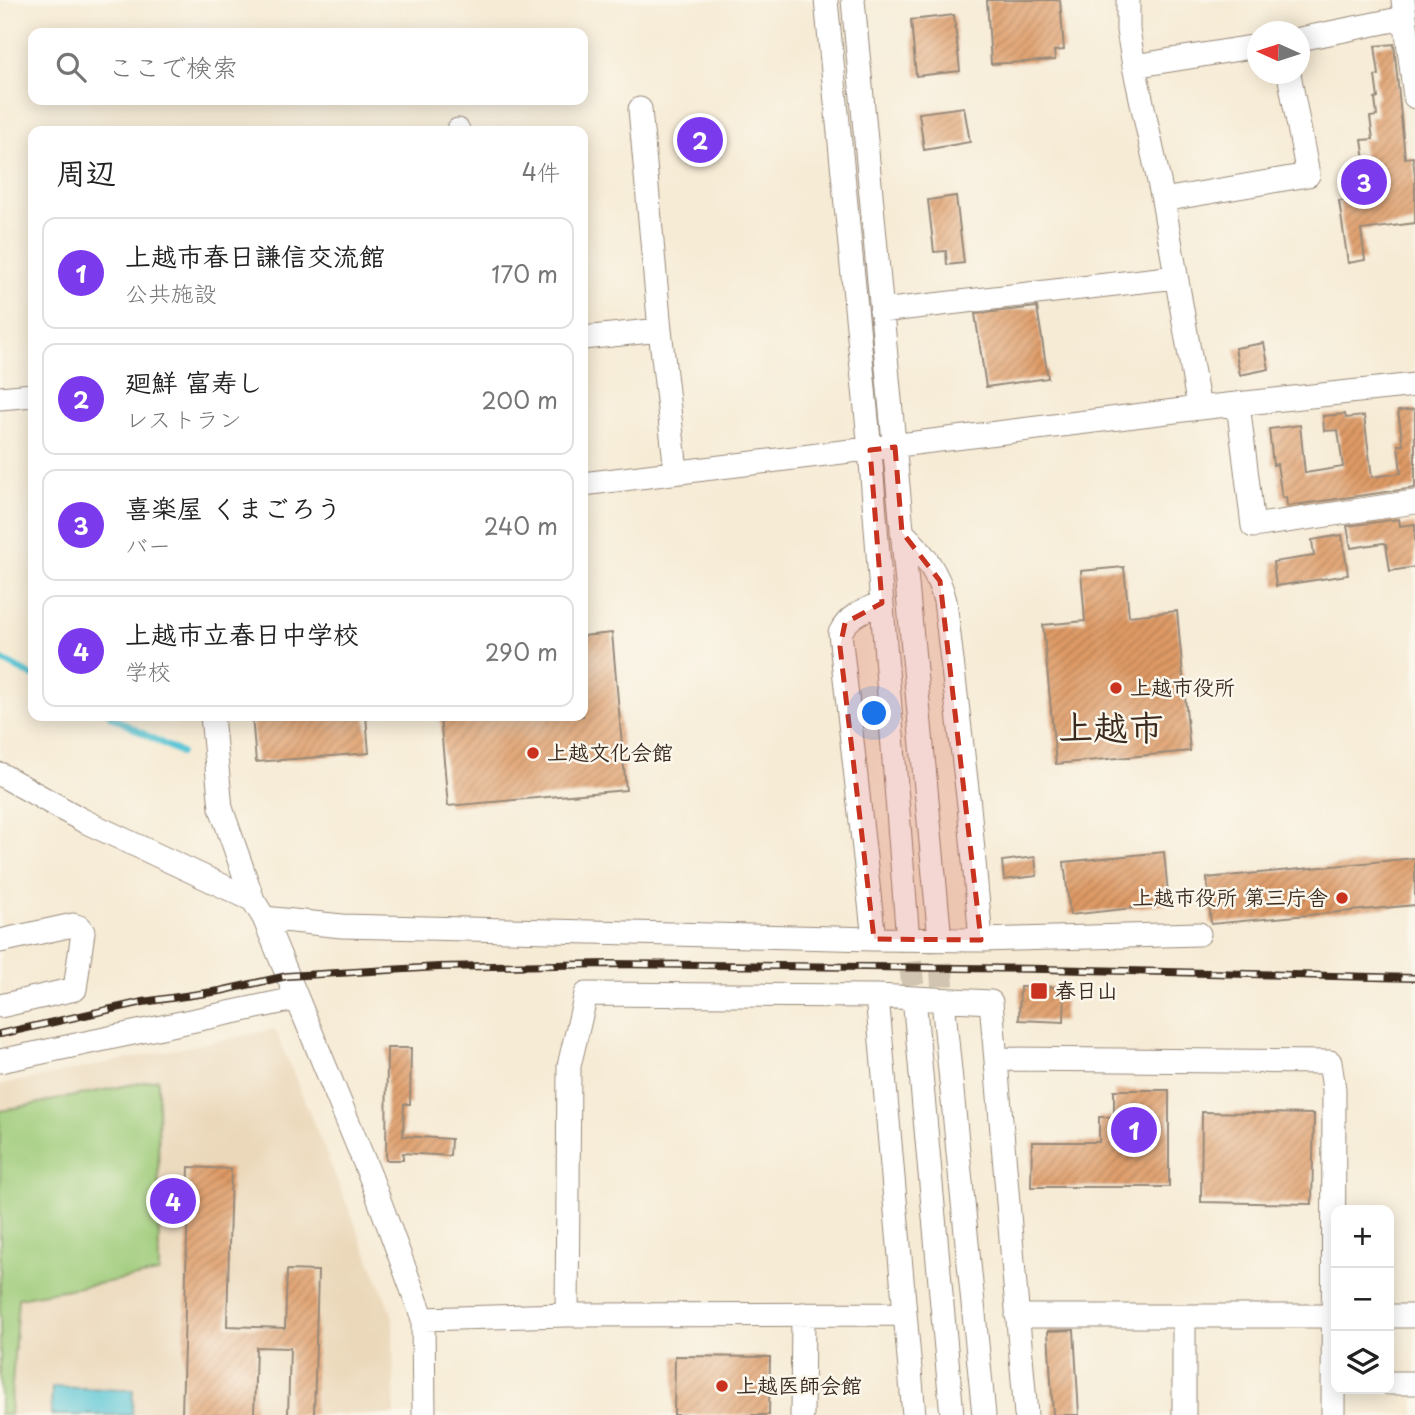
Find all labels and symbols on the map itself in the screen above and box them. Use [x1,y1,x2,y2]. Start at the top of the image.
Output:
north arrow [1247,21,1310,84]
pin: 2 [677,114,723,166]
pin: 3 [1341,156,1387,208]
place label: 上越市役所 [1130,670,1235,702]
marker: 上越市役所 [1108,680,1124,696]
your location [857,696,891,730]
district label: 上越市 [1058,699,1164,752]
place label: 上越文化会館 [547,735,673,767]
marker: 上越文化会館 [525,745,541,761]
place label: 上越市役所 第三庁舎 [1132,880,1328,912]
marker: 上越市役所 第三庁舎 [1334,890,1350,906]
place label: 春日山 [1055,973,1118,1005]
marker: 春日山 [1029,981,1049,1001]
pin: 1 [1111,1104,1157,1156]
pin: 4 [150,1175,196,1227]
place label: 上越医師会館 [736,1368,862,1400]
marker: 上越医師会館 [714,1378,730,1394]

